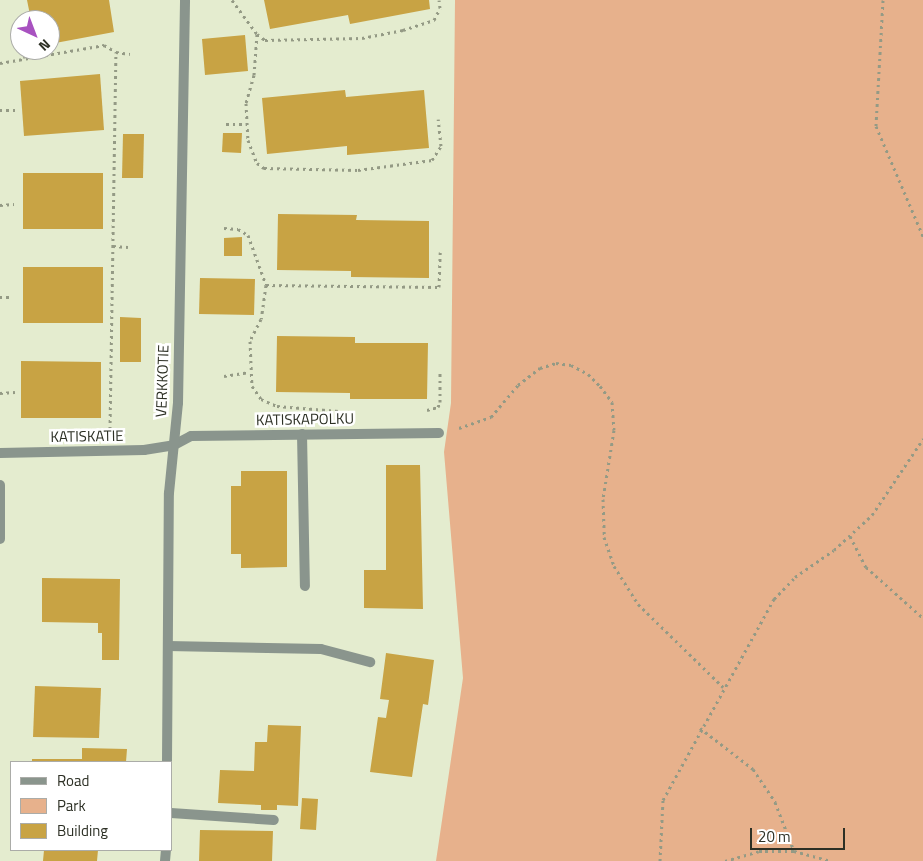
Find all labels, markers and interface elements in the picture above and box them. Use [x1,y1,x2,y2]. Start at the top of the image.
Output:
north arrow [10,10,60,60]
text: N [34,35,56,57]
street label: VERKKOTIE [152,344,172,418]
street label: KATISKAPOLKU [256,409,354,429]
street label: KATISKATIE [50,426,124,446]
legend [10,761,172,851]
text: Road [57,769,89,792]
text: Park [57,794,86,817]
scale bar [753,818,848,850]
text: Building [57,819,108,842]
text: 20 m [758,825,791,848]

